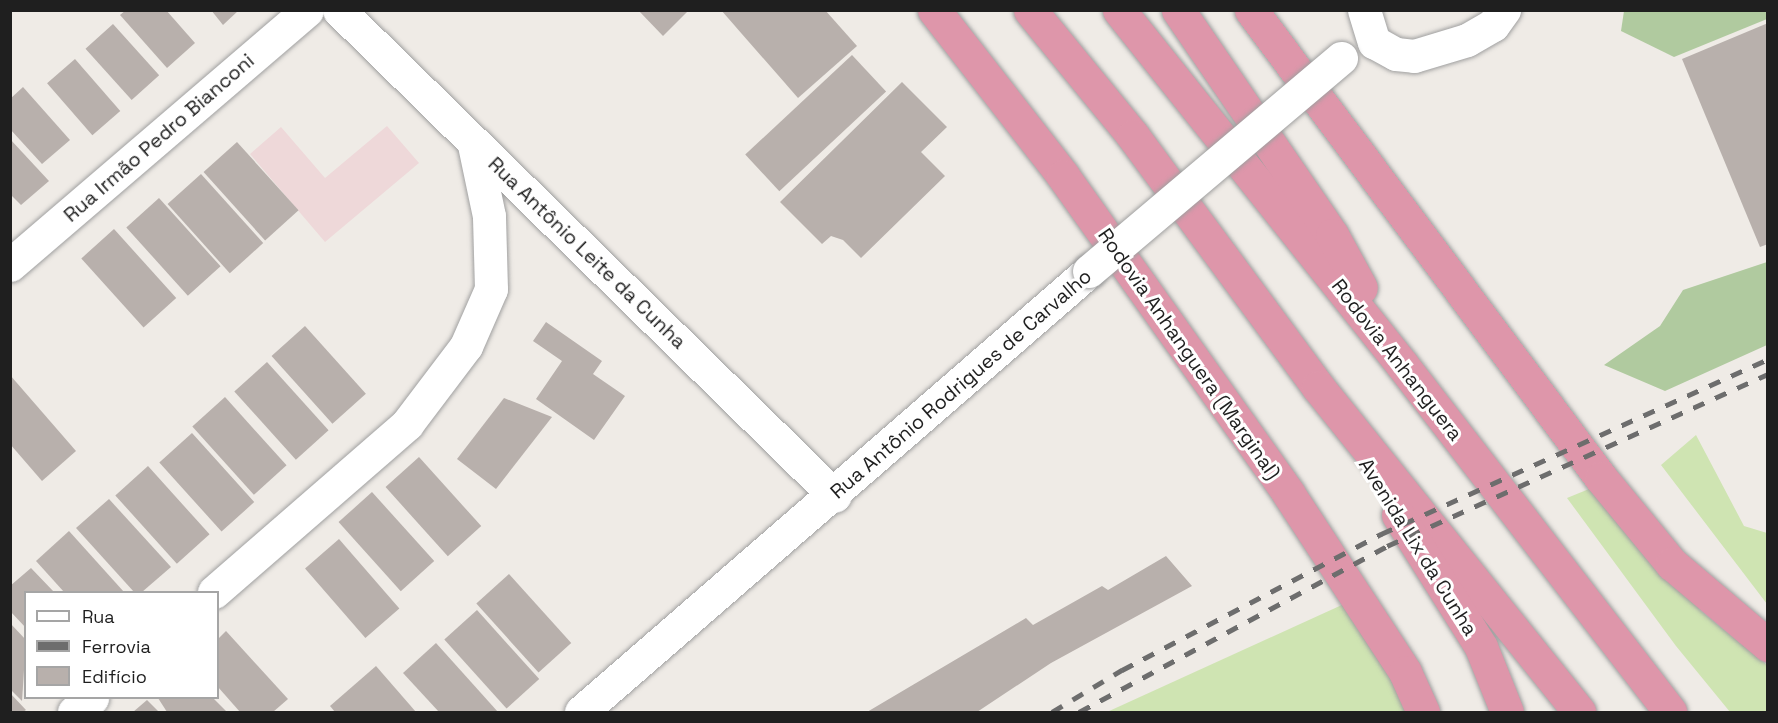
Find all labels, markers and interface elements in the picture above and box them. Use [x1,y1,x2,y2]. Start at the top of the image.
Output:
street label: Rua Irmão Pedro Bianconi [59,49,259,227]
street label: Rua Antônio Leite da Cunha [483,152,691,354]
street label: Rodovia Anhanguera (Marginal) [1093,224,1285,484]
street label: Rua Antônio Rodrigues de Carvalho [826,264,1096,504]
street label: Rodovia Anhanguera [1326,274,1468,446]
street label: Avenida Lix da Cunha [1354,454,1482,640]
legend [24,591,219,699]
text: Rua [82,605,115,628]
text: Ferrovia [82,635,151,658]
text: Edifício [82,665,147,688]

